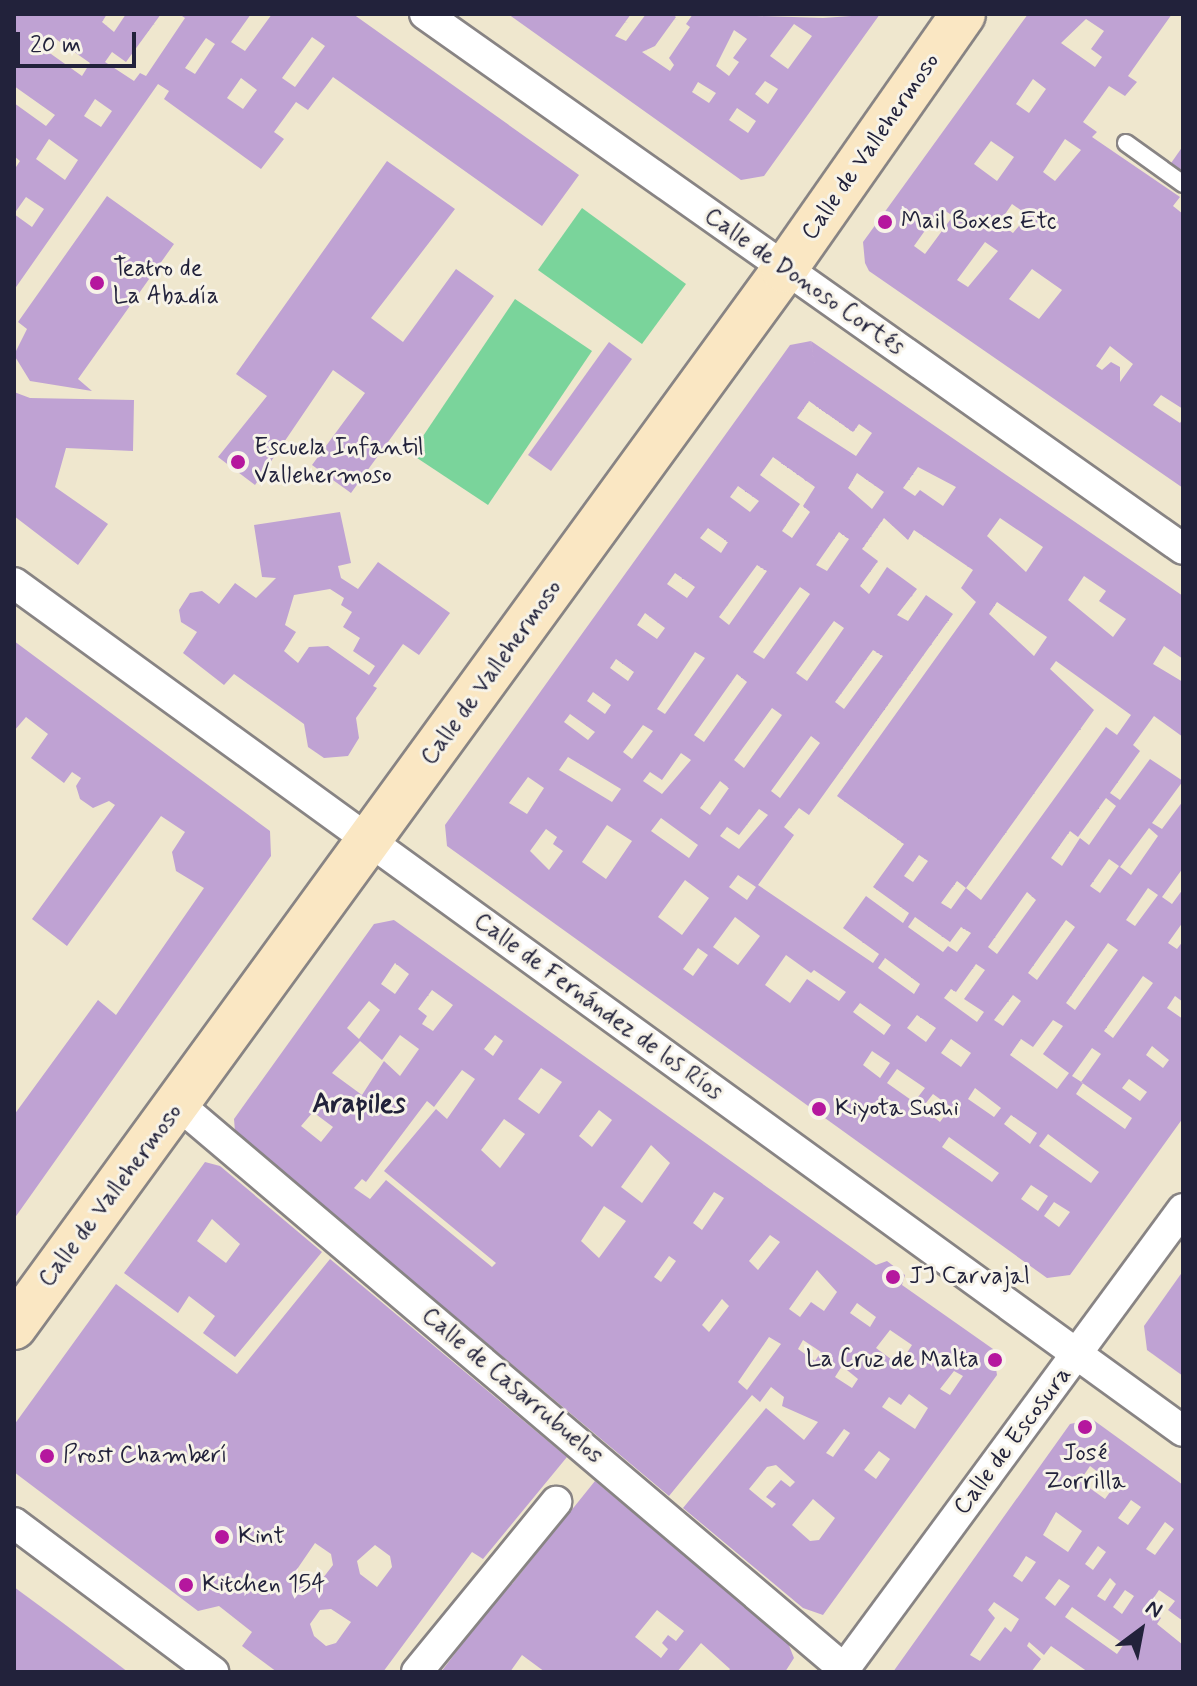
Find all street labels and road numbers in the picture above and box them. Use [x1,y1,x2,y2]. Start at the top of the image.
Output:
street label: Calle de Vallehermoso [795,47,947,247]
street label: Calle de Donoso Cortés [701,204,907,360]
street label: Calle de Vallehermoso [414,574,570,772]
street label: Calle de Fernández de los Ríos [465,905,731,1109]
street label: Calle de Vallehermoso [32,1097,190,1295]
street label: Calle de Casarrubuelos [413,1300,611,1472]
street label: Calle de Escosura [948,1361,1078,1521]

